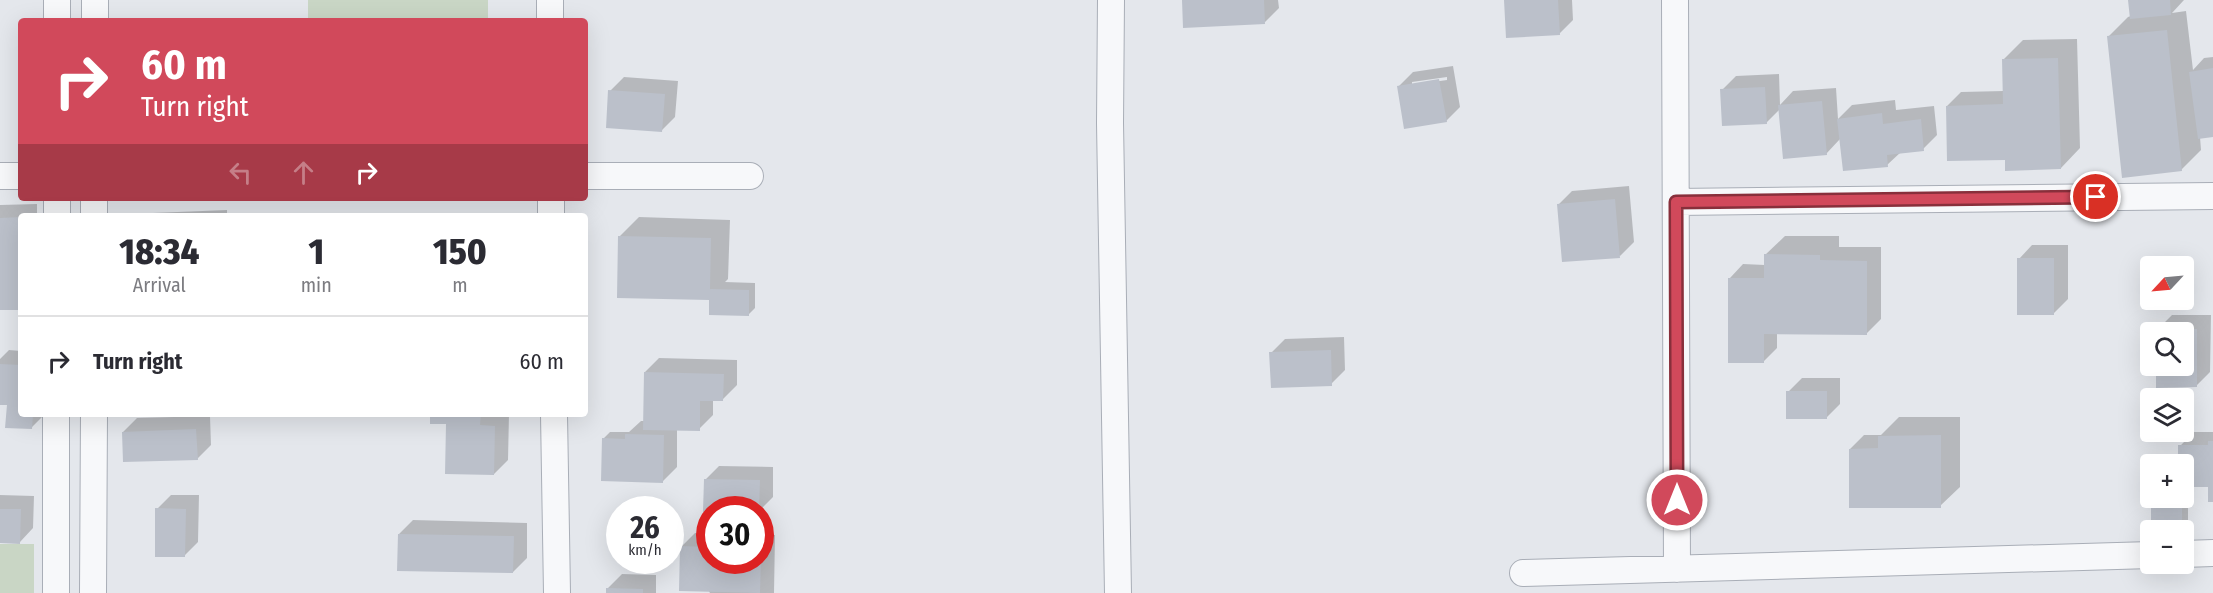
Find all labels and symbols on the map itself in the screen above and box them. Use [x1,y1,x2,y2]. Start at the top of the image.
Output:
pin [2070,171,2121,222]
north arrow [2140,256,2194,310]
position arrow [1645,468,1709,532]
speed limit sign: 30 [696,496,774,574]

